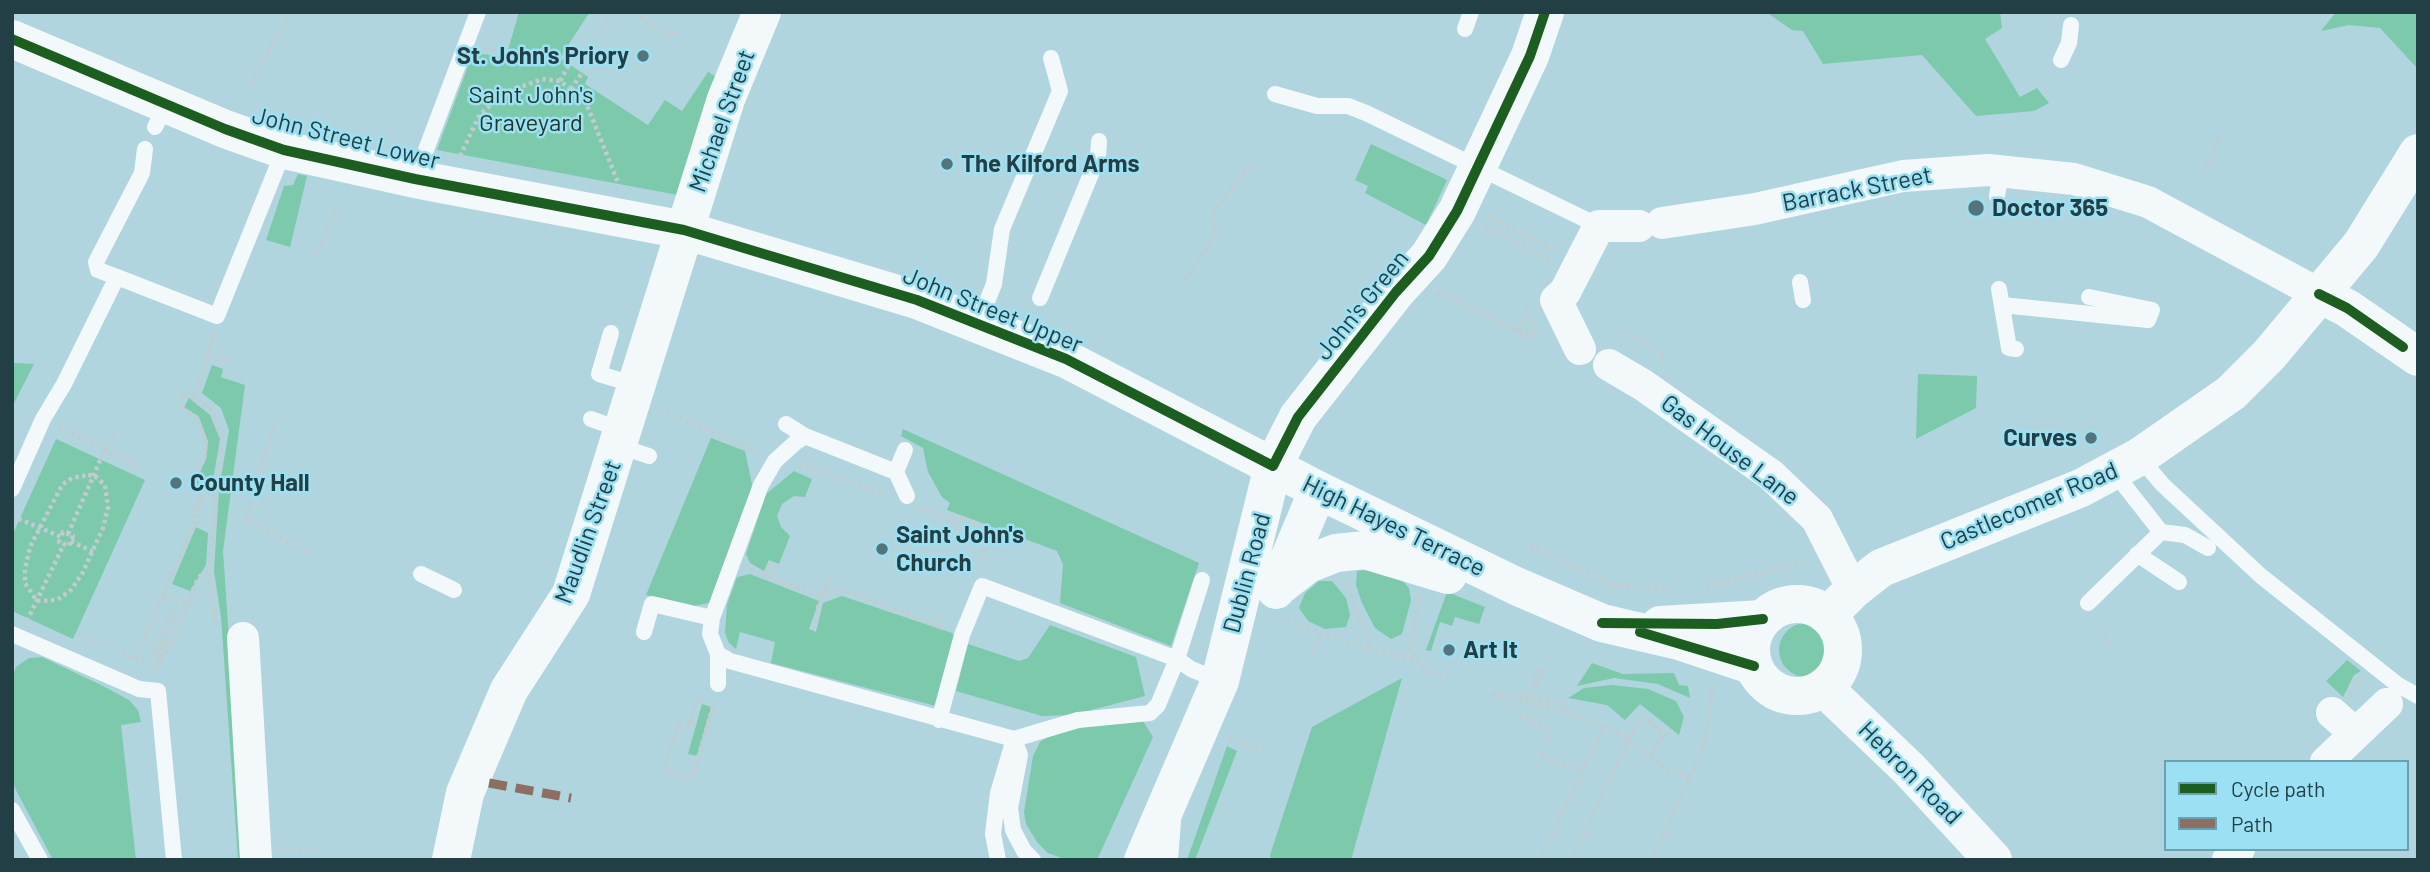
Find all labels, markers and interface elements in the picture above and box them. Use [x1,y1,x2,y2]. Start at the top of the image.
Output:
place label: St. John's Priory [457,42,629,70]
street label: Michael Street [683,46,761,196]
marker: St. John's Priory [635,48,651,64]
park label: Saint John's Graveyard [469,81,593,137]
street label: John Street Lower [249,101,443,175]
place label: The Kilford Arms [961,150,1140,178]
marker: The Kilford Arms [939,156,955,172]
street label: Barrack Street [1780,160,1934,218]
place label: Doctor 365 [1992,194,2108,222]
marker: Doctor 365 [1966,198,1986,218]
street label: John's Green [1309,244,1415,366]
street label: John Street Upper [899,261,1087,359]
street label: Gas House Lane [1655,389,1805,511]
place label: Curves [2003,424,2077,452]
marker: Curves [2083,430,2099,446]
street label: Maudlin Street [549,456,627,608]
street label: Castlecomer Road [1936,456,2122,556]
place label: County Hall [190,469,310,497]
street label: High Hayes Terrace [1298,469,1490,583]
marker: County Hall [168,475,184,491]
street label: Dublin Road [1217,510,1277,636]
place label: Saint John's Church [896,521,1024,577]
marker: Saint John's Church [874,541,890,557]
place label: Art It [1463,636,1518,664]
marker: Art It [1441,642,1457,658]
street label: Hebron Road [1852,715,1968,831]
legend [2164,760,2409,851]
text: Cycle path [2231,776,2325,801]
text: Path [2231,811,2273,836]

